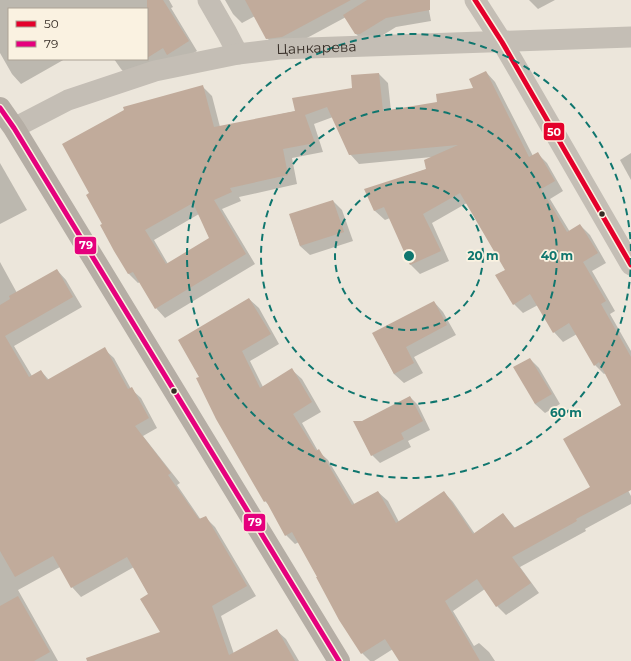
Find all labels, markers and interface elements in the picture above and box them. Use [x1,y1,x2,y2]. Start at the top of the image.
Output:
legend [8,8,148,60]
text: 50 [44,16,59,31]
text: 79 [44,36,58,51]
street label: Цанкарева [276,37,357,58]
line badge: 50 [543,122,565,141]
text: 50 [547,125,562,139]
unlabelled marker [597,209,607,219]
line badge: 79 [74,236,97,255]
text: 79 [79,238,93,252]
text: 20 m [467,248,499,263]
text: 40 m [541,248,573,263]
centre of rings [402,249,416,263]
unlabelled marker [169,386,179,396]
text: 60 m [550,405,582,420]
line badge: 79 [243,513,266,532]
text: 79 [248,515,262,529]

